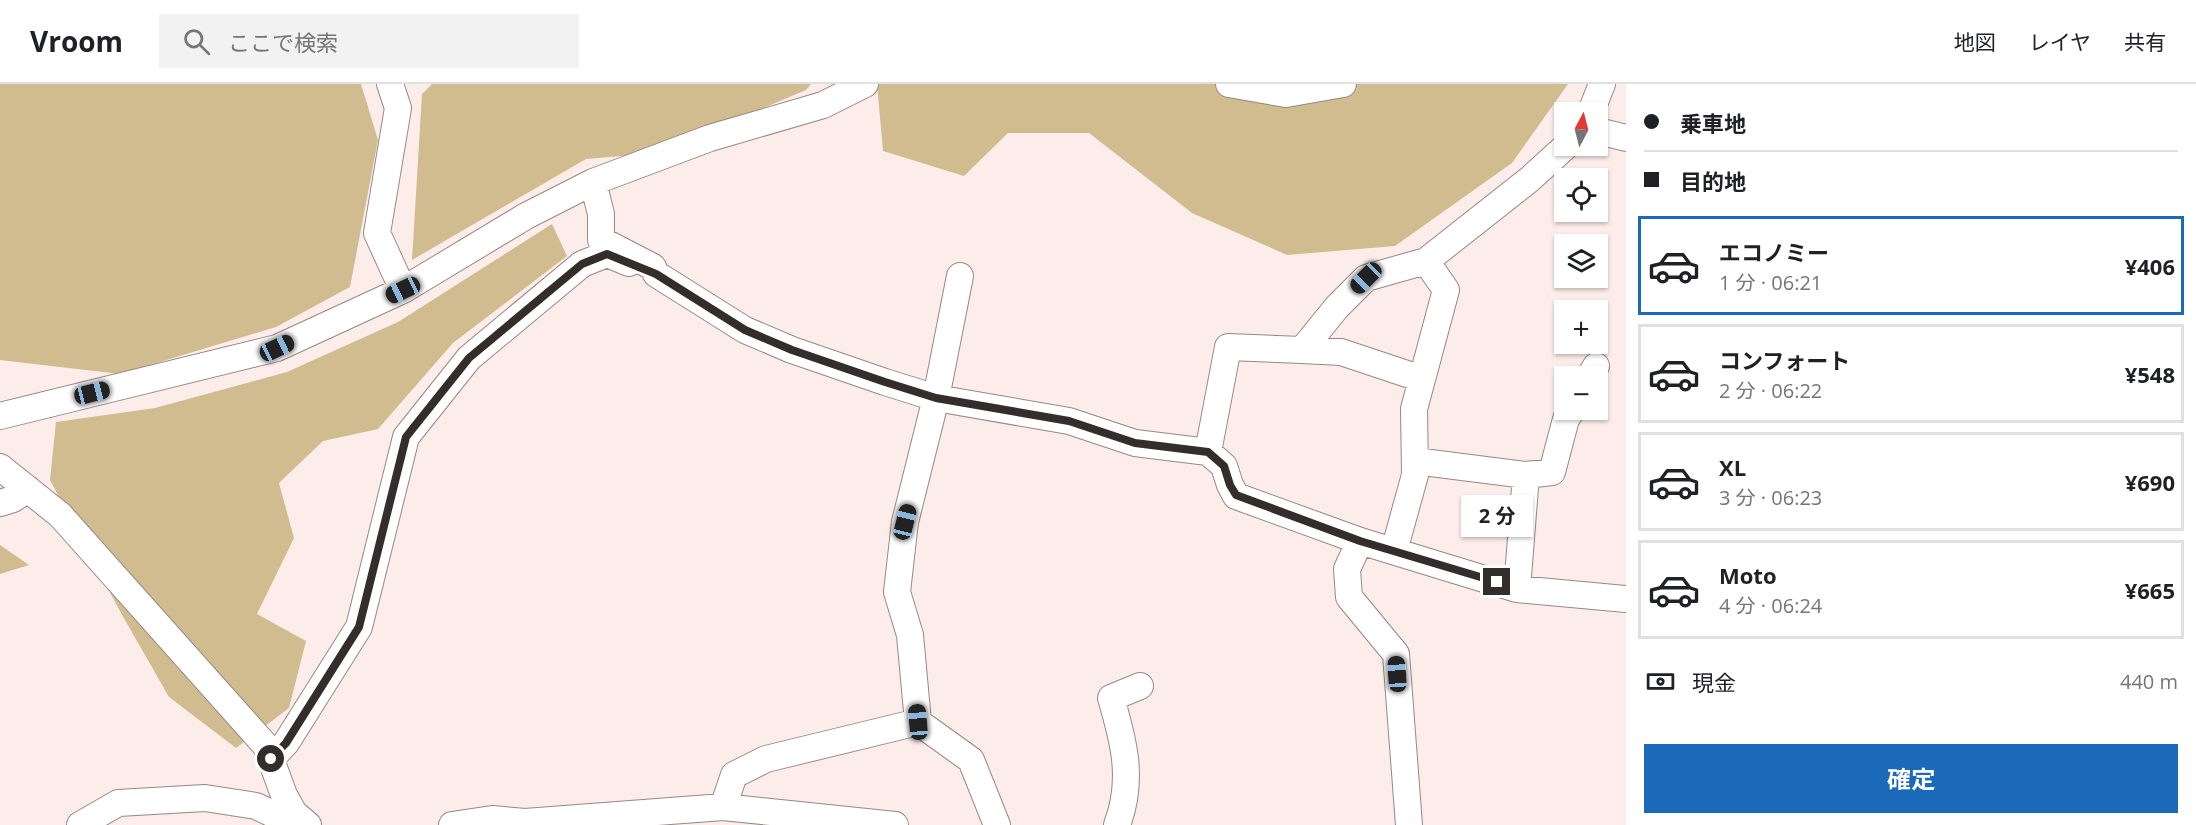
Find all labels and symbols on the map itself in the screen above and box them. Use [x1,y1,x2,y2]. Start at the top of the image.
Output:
north arrow [1554,102,1608,156]
car [1347,259,1385,297]
car [383,274,423,306]
car [257,332,297,364]
car [72,380,112,406]
callout: 2 分 [1461,495,1533,537]
car [892,502,918,542]
route end [1483,568,1510,595]
car [1387,655,1407,693]
car [907,703,929,741]
route start [257,745,284,772]

